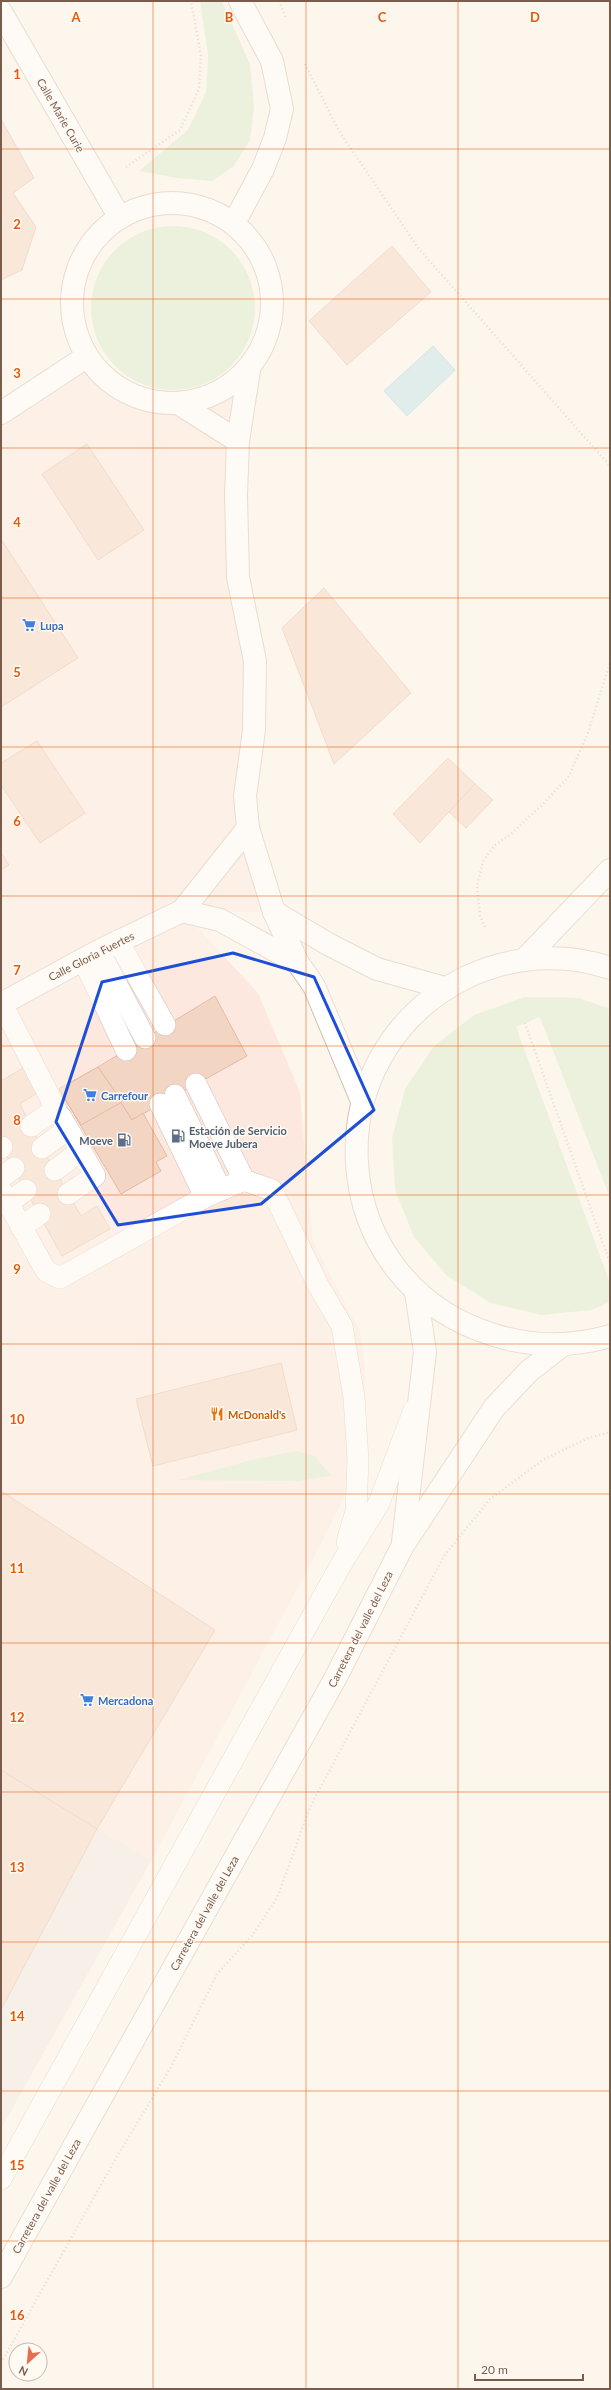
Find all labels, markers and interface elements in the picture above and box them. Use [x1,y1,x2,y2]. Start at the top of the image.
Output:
text: A [70,9,81,25]
text: B [225,9,234,25]
text: C [378,9,387,25]
text: D [530,9,540,25]
text: 1 [13,66,21,82]
street label: Calle Marie Curie [35,76,88,154]
text: 2 [13,216,21,232]
text: 3 [13,365,21,381]
text: 4 [13,514,21,530]
supermarket icon: Lupa [21,617,37,633]
place label: Lupa [40,619,64,632]
text: 5 [13,664,21,680]
text: 6 [13,813,21,829]
street label: Calle Gloria Fuertes [46,929,136,983]
text: 7 [13,962,21,978]
supermarket icon: Carrefour [82,1087,98,1103]
place label: Carrefour [101,1089,149,1102]
text: 8 [13,1112,21,1128]
place label: Estación de Servicio Moeve Jubera [189,1124,287,1150]
fuel station icon: Estación de Servicio Moeve Jubera [170,1128,186,1144]
fuel station icon: Moeve [116,1132,132,1148]
place label: Moeve [79,1134,113,1147]
text: 9 [13,1261,21,1277]
restaurant icon: McDonald's [209,1406,225,1422]
place label: McDonald's [228,1408,286,1421]
text: 10 [9,1411,25,1427]
text: 11 [9,1560,25,1576]
street label: Carretera del valle del Leza [325,1569,395,1689]
supermarket icon: Mercadona [79,1692,95,1708]
place label: Mercadona [98,1694,153,1707]
text: 12 [9,1709,25,1725]
street label: Carretera del valle del Leza [167,1853,241,1973]
text: 13 [9,1859,25,1875]
text: 14 [9,2008,25,2024]
street label: Carretera del valle del Leza [9,2136,83,2256]
text: 15 [9,2157,25,2173]
text: 16 [9,2307,25,2323]
north arrow [8,2342,48,2382]
scale bar [475,2356,583,2382]
text: 20 m [481,2362,508,2377]
text: N [17,2364,30,2379]

